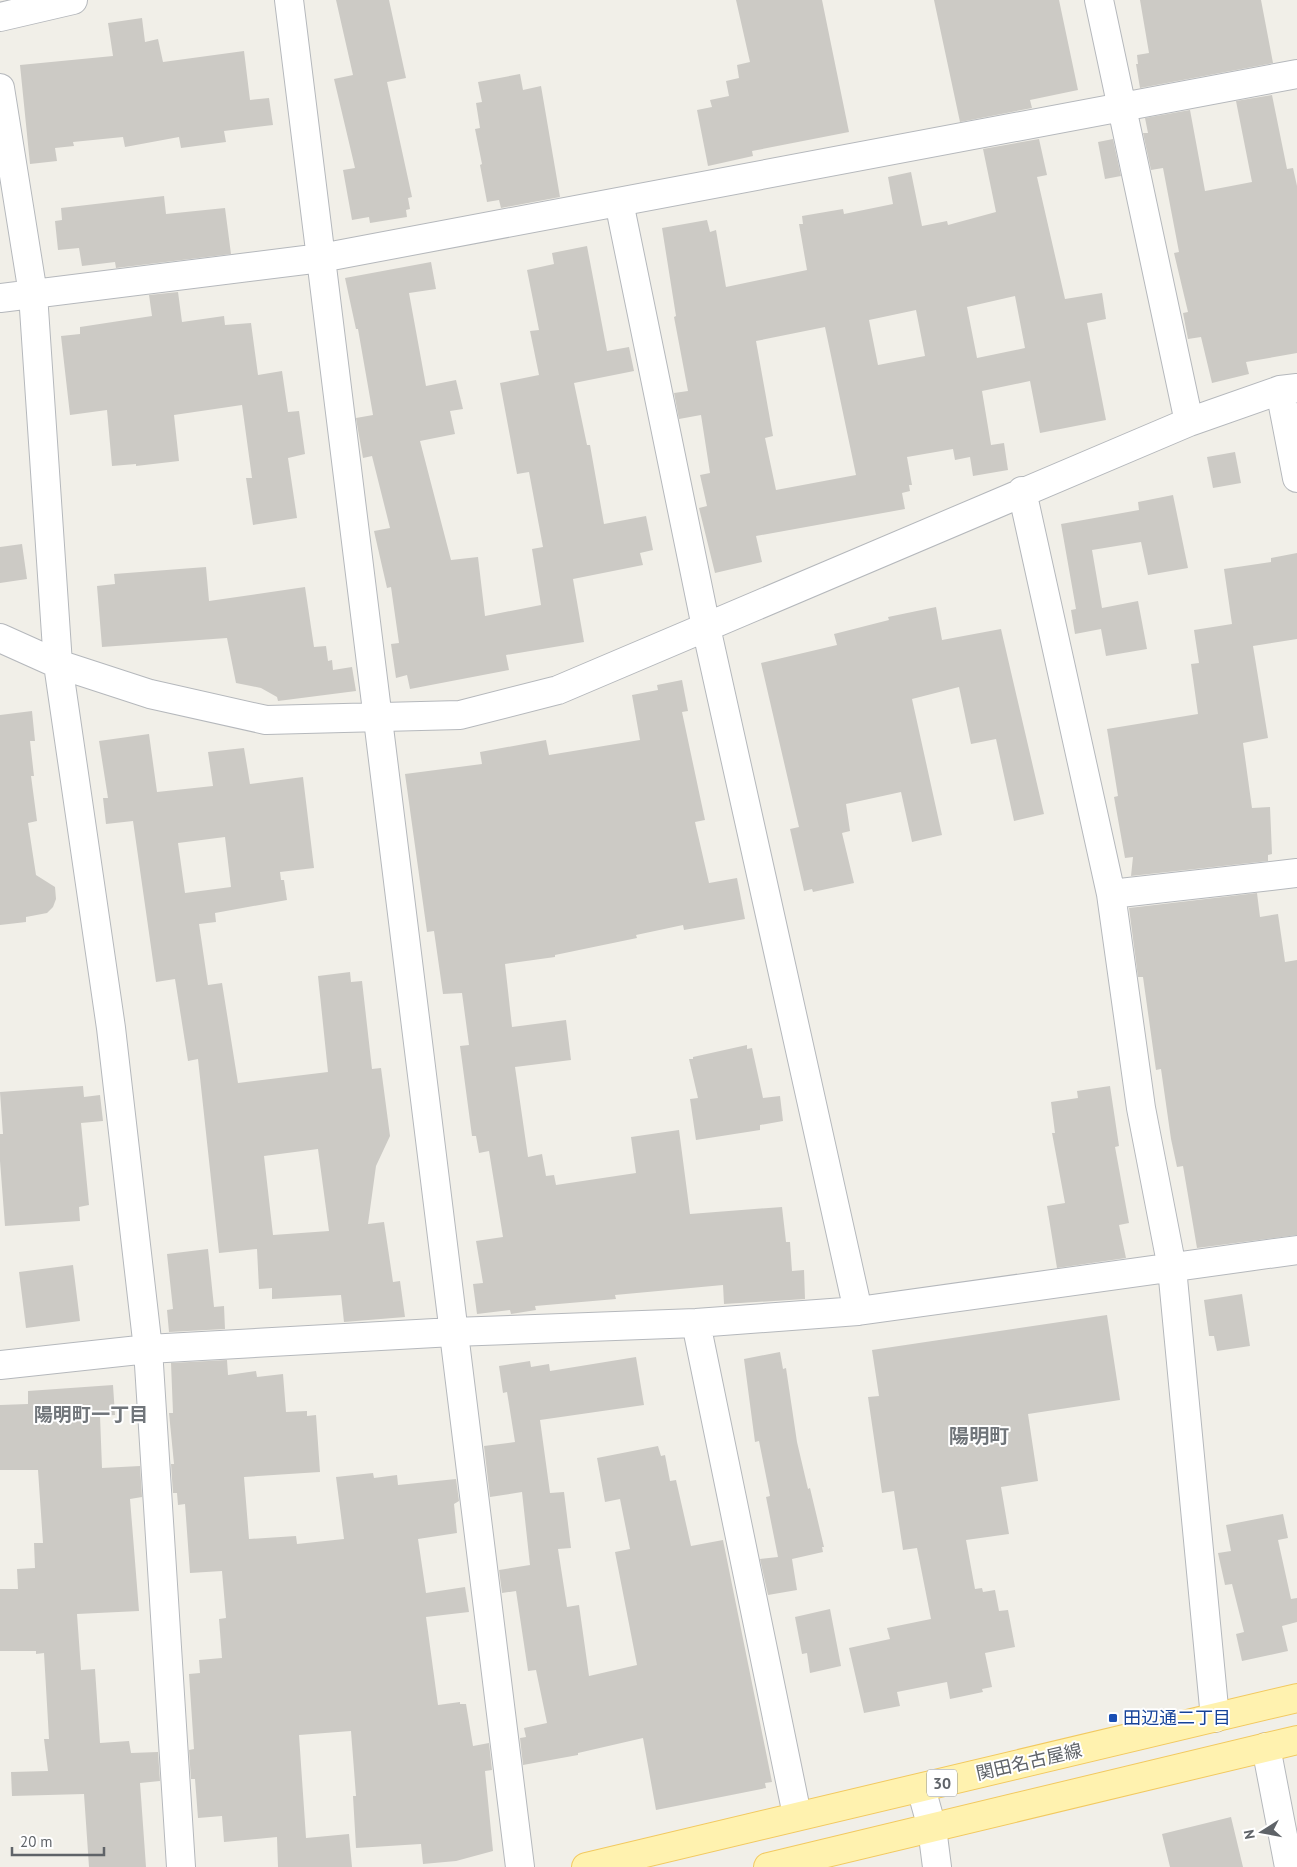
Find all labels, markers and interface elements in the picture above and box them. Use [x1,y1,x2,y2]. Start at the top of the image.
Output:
district label: 陽明町一丁目 [34,1402,148,1426]
district label: 陽明町 [949,1423,1009,1449]
place label: 田辺通二丁目 [1123,1706,1231,1729]
marker: 田辺通二丁目 [1107,1712,1119,1724]
street label: 関田名古屋線 [974,1738,1084,1785]
road number: 30 [927,1770,957,1796]
north arrow [1237,1807,1287,1857]
scale bar [12,1824,105,1856]
text: N [1240,1828,1259,1841]
text: 20 m [20,1832,53,1851]

